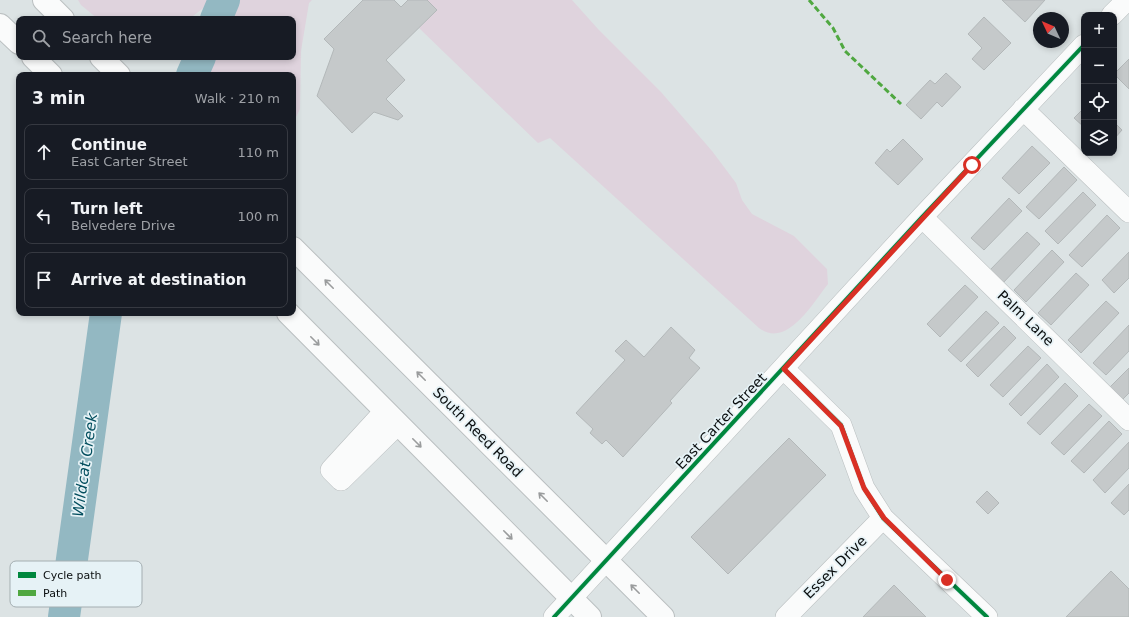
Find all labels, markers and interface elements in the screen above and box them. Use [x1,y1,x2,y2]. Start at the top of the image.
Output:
north arrow [1033,12,1069,48]
map controls [1081,12,1117,156]
button: + [1081,12,1117,48]
search box [16,16,296,60]
icon: search [30,27,52,49]
text: Search here [62,29,152,47]
button: − [1081,48,1117,84]
button: locate [1081,84,1117,120]
text: 3 min [32,88,85,108]
text: Walk · 210 m [195,91,280,106]
button: layers [1081,120,1117,156]
text: Continue [71,136,147,154]
icon: ahead [33,141,55,163]
text: 110 m [237,145,279,160]
text: East Carter Street [71,154,188,169]
route start [963,156,981,174]
text: Turn left [71,200,143,218]
icon: left [33,205,55,227]
text: 100 m [237,209,279,224]
text: Belvedere Drive [71,218,175,233]
icon: arrive [33,269,55,291]
text: Arrive at destination [71,271,246,289]
one-way arrow [324,280,334,289]
street label: Palm Lane [994,287,1058,349]
one-way arrow [310,336,320,346]
street label: East Carter Street [672,369,770,472]
one-way arrow [417,371,426,381]
street label: South Reed Road [430,384,526,480]
water label: Wildcat Creek [69,411,101,518]
one-way arrow [412,438,422,448]
one-way arrow [538,493,548,502]
one-way arrow [503,530,513,540]
street label: Essex Drive [800,532,870,602]
legend [10,561,142,607]
text: Cycle path [43,569,102,582]
route end [938,571,956,589]
one-way arrow [630,584,640,594]
text: Path [43,587,67,600]

